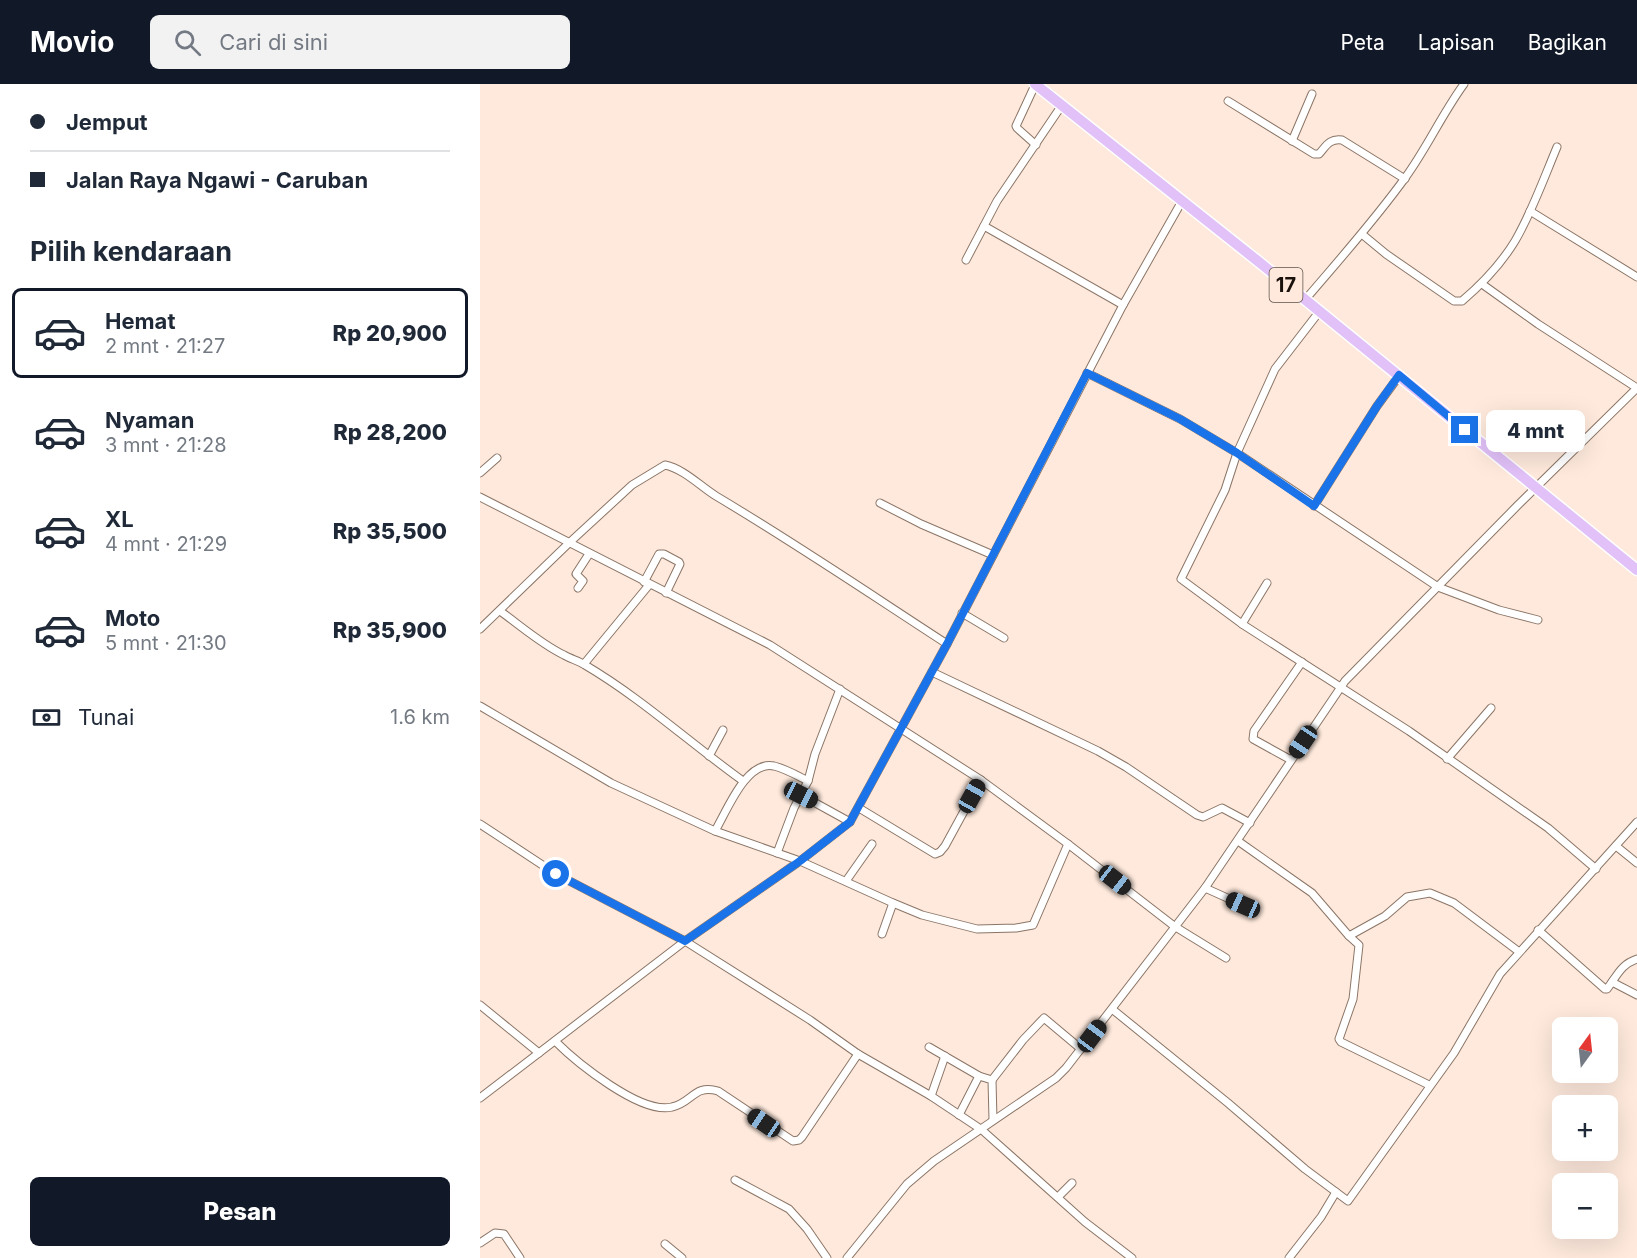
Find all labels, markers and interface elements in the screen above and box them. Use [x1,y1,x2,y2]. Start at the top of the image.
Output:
search box [150,15,570,69]
text: Movio [30,25,114,59]
icon: search [171,26,204,59]
text: Cari di sini [219,29,328,55]
text: Peta [1341,30,1385,55]
text: Lapisan [1418,30,1495,55]
text: Bagikan [1528,30,1607,55]
text: Jemput [66,109,148,135]
text: Jalan Raya Ngawi - Caruban [66,167,368,193]
text: Pilih kendaraan [30,235,232,268]
road number: 17 [1270,268,1302,302]
icon: car [33,306,87,360]
text: Hemat [105,308,175,334]
text: Rp 20,900 [333,320,447,346]
text: 2 mnt · 21:27 [105,334,225,358]
icon: car [33,405,87,459]
text: Nyaman [105,407,194,433]
callout: 4 mnt [1486,409,1585,451]
route end [1451,416,1478,443]
text: Rp 28,200 [333,419,447,445]
text: 4 mnt [1507,419,1564,443]
text: 3 mnt · 21:28 [105,433,227,457]
icon: car [33,504,87,558]
text: XL [105,506,134,532]
text: Rp 35,500 [333,518,447,544]
text: 4 mnt · 21:29 [105,532,227,556]
icon: car [33,603,87,657]
text: Moto [105,605,160,631]
text: Rp 35,900 [333,617,447,643]
text: 5 mnt · 21:30 [105,631,227,655]
icon: cash [30,701,63,734]
text: Tunai [78,704,134,730]
text: 1.6 km [390,705,450,729]
car [1285,722,1321,762]
car [955,776,989,816]
car [781,779,821,811]
route start [542,860,569,887]
car [1095,862,1135,898]
car [1223,889,1263,921]
car [1074,1016,1110,1056]
north arrow [1552,1017,1618,1083]
map controls [1552,1017,1618,1239]
button: + [1552,1095,1618,1161]
car [744,1105,784,1141]
button: − [1552,1173,1618,1239]
button: Pesan [30,1177,450,1246]

